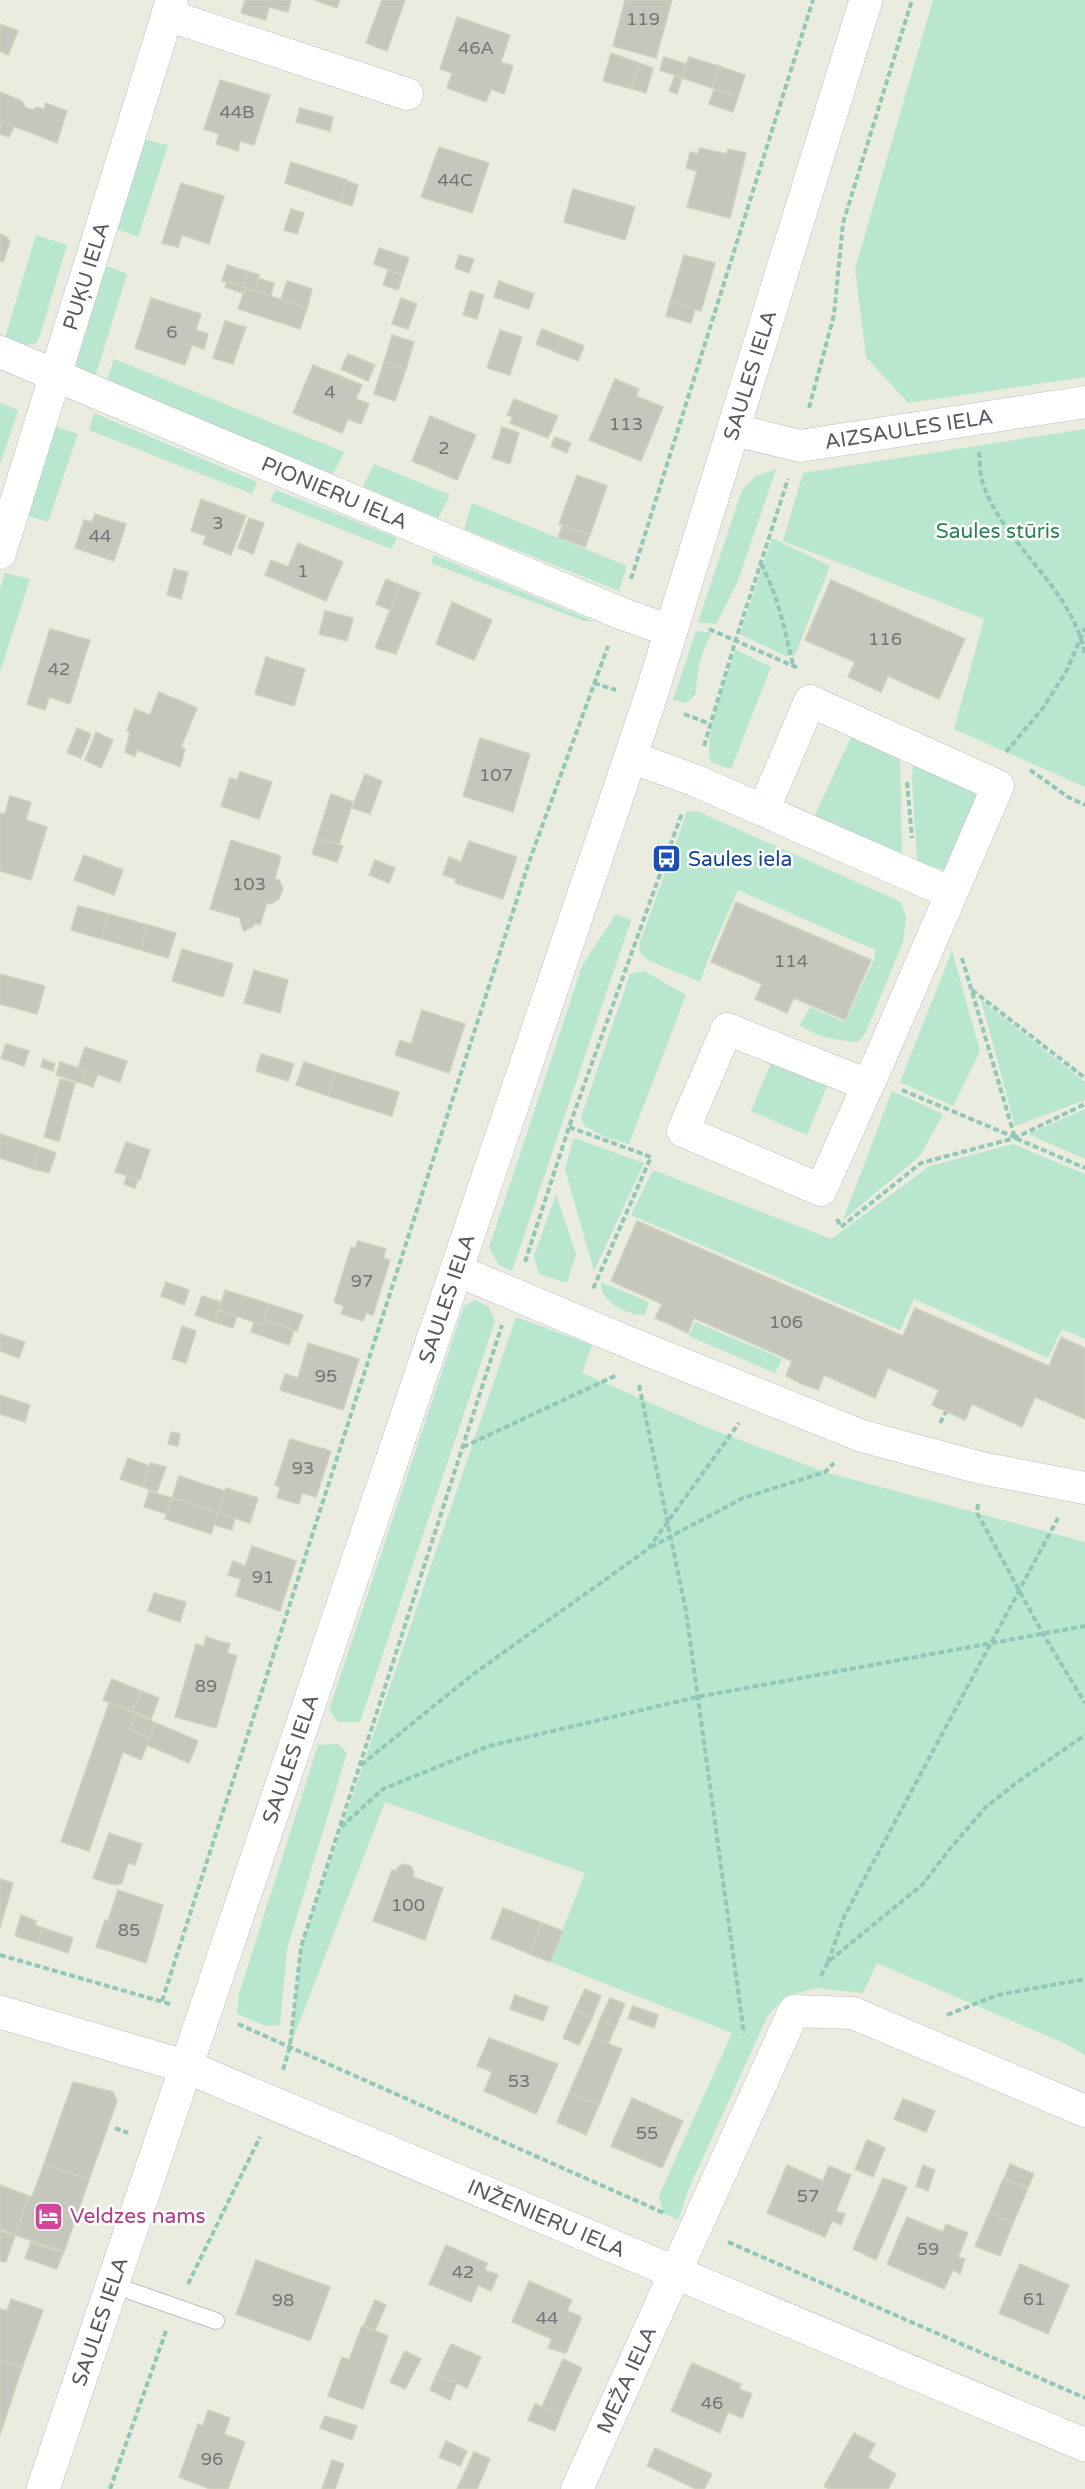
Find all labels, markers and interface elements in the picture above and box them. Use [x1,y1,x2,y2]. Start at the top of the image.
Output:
house number: 119 [626,8,660,30]
house number: 46A [458,37,494,59]
house number: 44B [219,101,255,123]
house number: 44C [437,169,473,191]
street label: PUĶU IELA [58,219,115,334]
street label: SAULES IELA [719,307,782,443]
house number: 6 [166,321,178,343]
house number: 4 [324,381,336,403]
street label: AIZSAULES IELA [823,404,995,455]
house number: 113 [609,413,643,435]
house number: 2 [438,437,450,459]
street label: PIONIERU IELA [257,451,411,535]
house number: 3 [212,512,224,534]
park label: Saules stūris [936,519,1060,544]
house number: 44 [89,525,111,547]
house number: 1 [297,560,309,582]
house number: 116 [868,628,902,650]
house number: 42 [48,658,70,680]
house number: 107 [479,764,513,786]
bus stop icon: Saules iela [651,843,683,875]
place label: Saules iela [688,847,792,872]
house number: 103 [232,873,266,895]
house number: 114 [774,950,808,972]
street label: SAULES IELA [414,1231,481,1367]
house number: 97 [351,1270,373,1292]
house number: 106 [769,1311,803,1333]
house number: 95 [315,1365,337,1387]
house number: 93 [292,1457,314,1479]
house number: 91 [252,1566,274,1588]
house number: 89 [195,1675,217,1697]
street label: SAULES IELA [258,1691,325,1827]
house number: 100 [391,1894,425,1916]
house number: 85 [118,1919,140,1941]
house number: 53 [508,2070,530,2092]
house number: 55 [636,2122,658,2144]
street label: INŽENIERU IELA [464,2174,629,2263]
house number: 57 [797,2185,819,2207]
hotel icon: Veldzes nams [33,2200,65,2232]
place label: Veldzes nams [70,2204,206,2229]
house number: 59 [917,2238,939,2260]
street label: SAULES IELA [67,2254,134,2389]
house number: 42 [452,2261,474,2283]
house number: 61 [1023,2288,1045,2310]
house number: 98 [272,2289,294,2311]
house number: 44 [536,2307,558,2329]
street label: MEŽA IELA [592,2322,662,2437]
house number: 46 [701,2392,723,2414]
house number: 96 [201,2448,223,2470]

